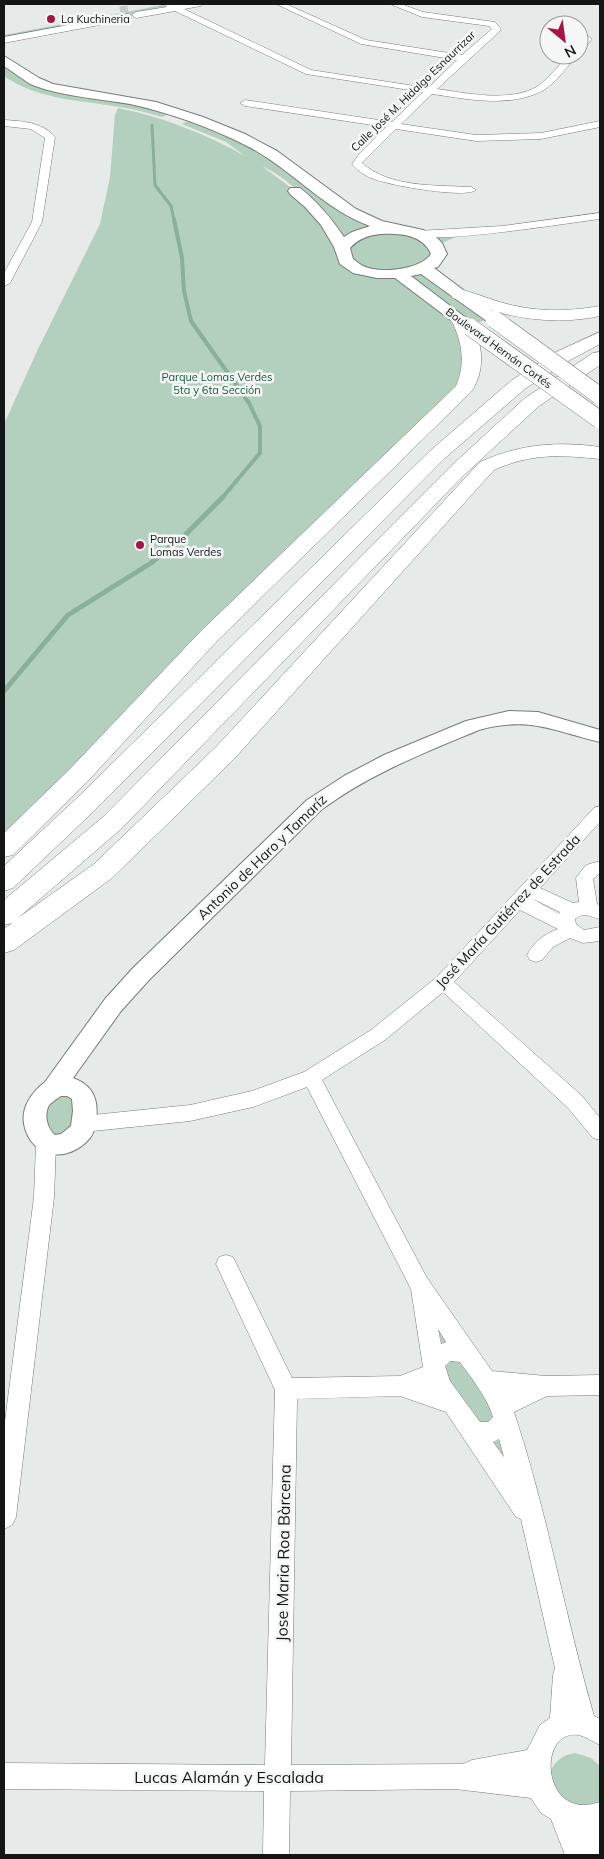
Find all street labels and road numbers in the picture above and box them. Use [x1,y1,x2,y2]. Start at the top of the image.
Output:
street label: Calle José M. Hidalgo Esnaurrizar [348,28,478,154]
street label: Boulevard Hernán Cortés [443,305,555,391]
street label: Antonio de Haro y Tamaríz [193,790,331,924]
street label: José María Gutiérrez de Estrada [432,830,584,992]
street label: Jose Maria Roa Bàrcena [271,1464,295,1642]
street label: Lucas Alamán y Escalada [134,1767,324,1787]

